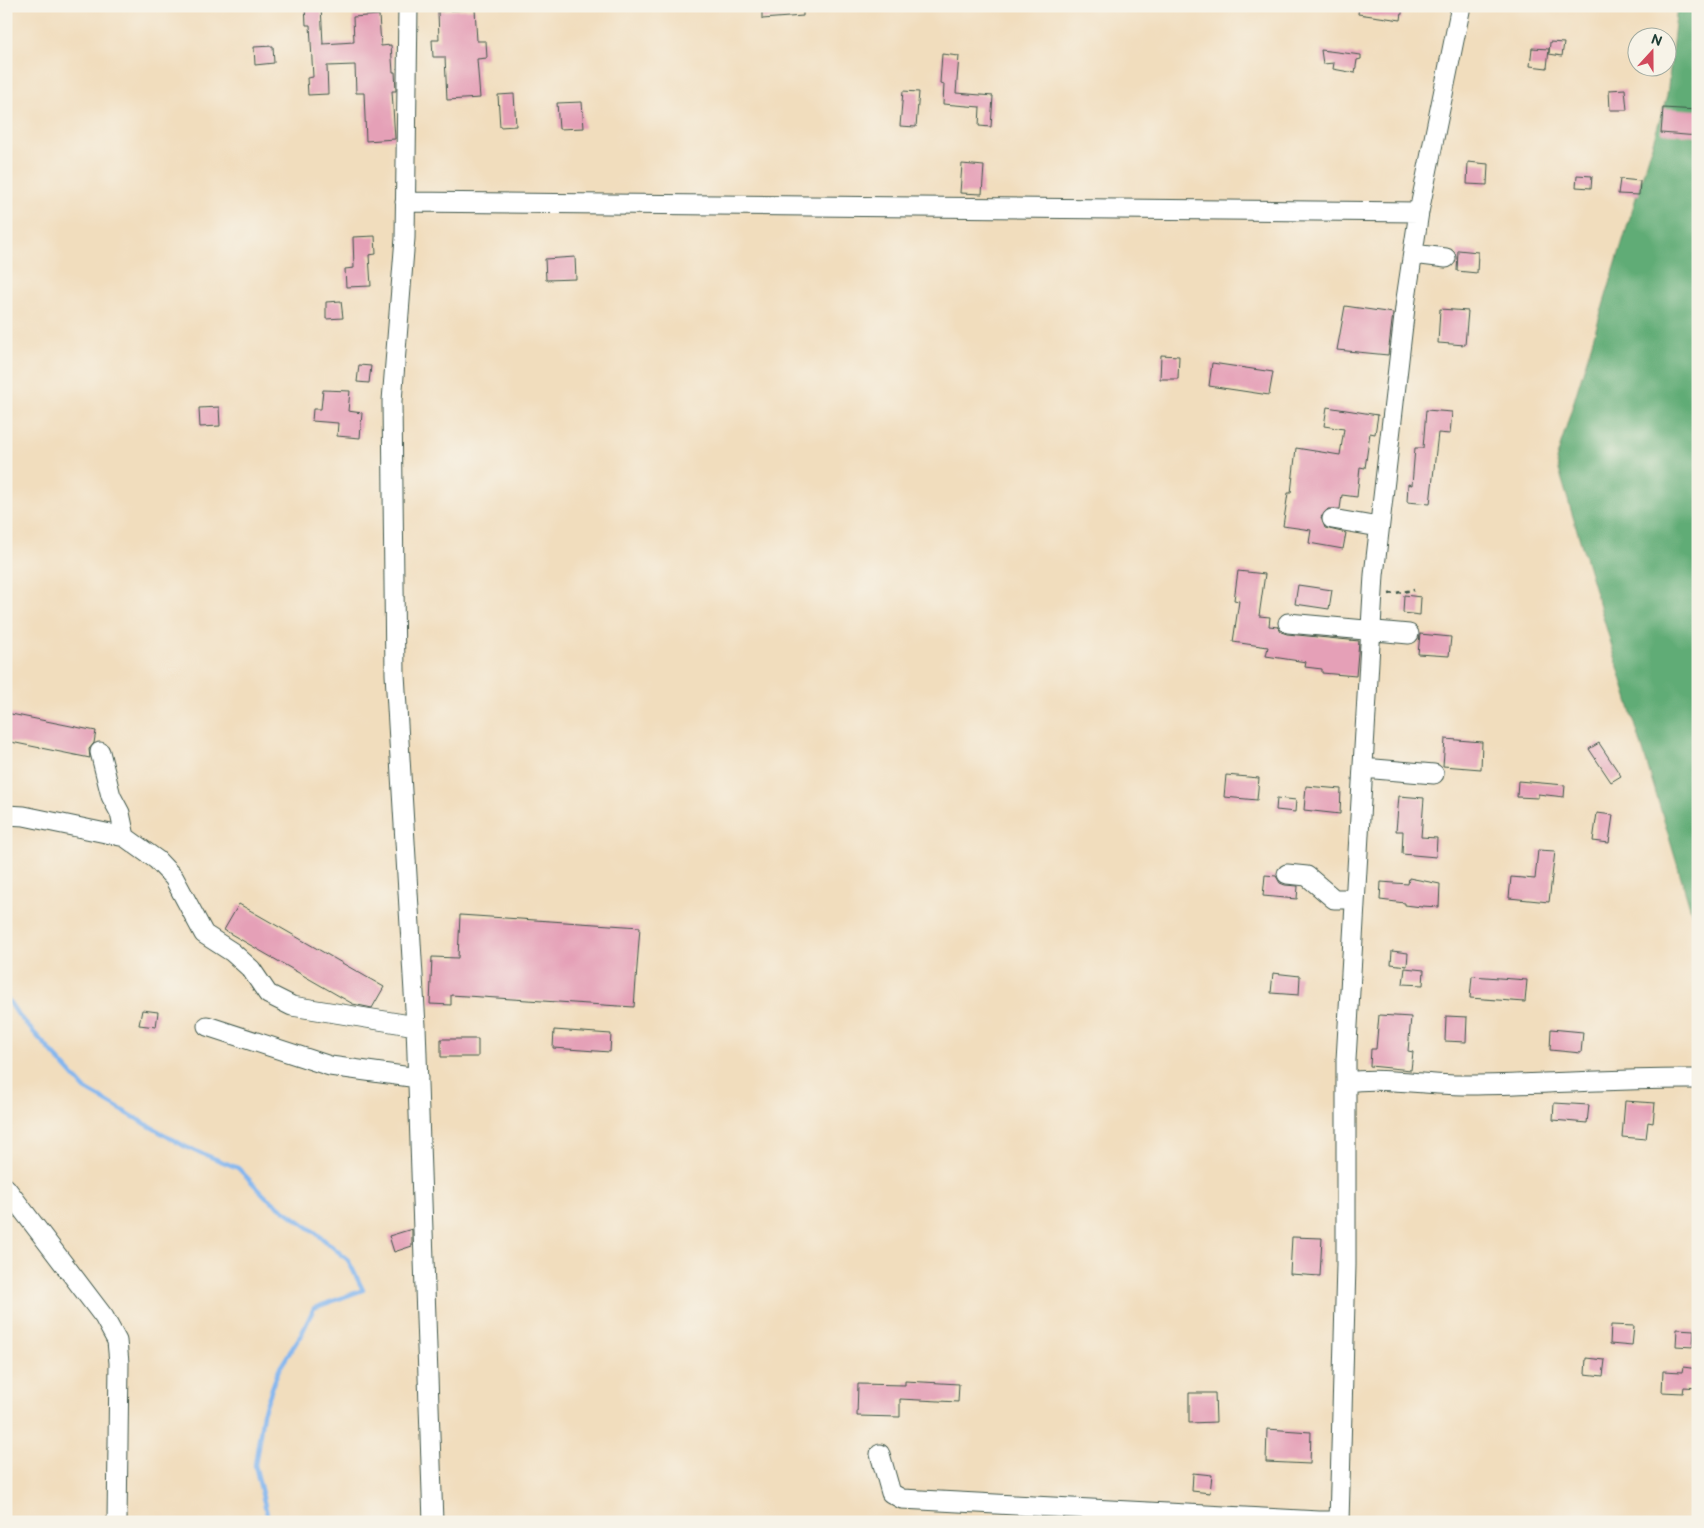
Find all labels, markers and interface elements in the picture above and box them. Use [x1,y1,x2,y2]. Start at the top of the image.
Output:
north arrow [1626,28,1676,78]
text: N [1649,31,1664,50]

